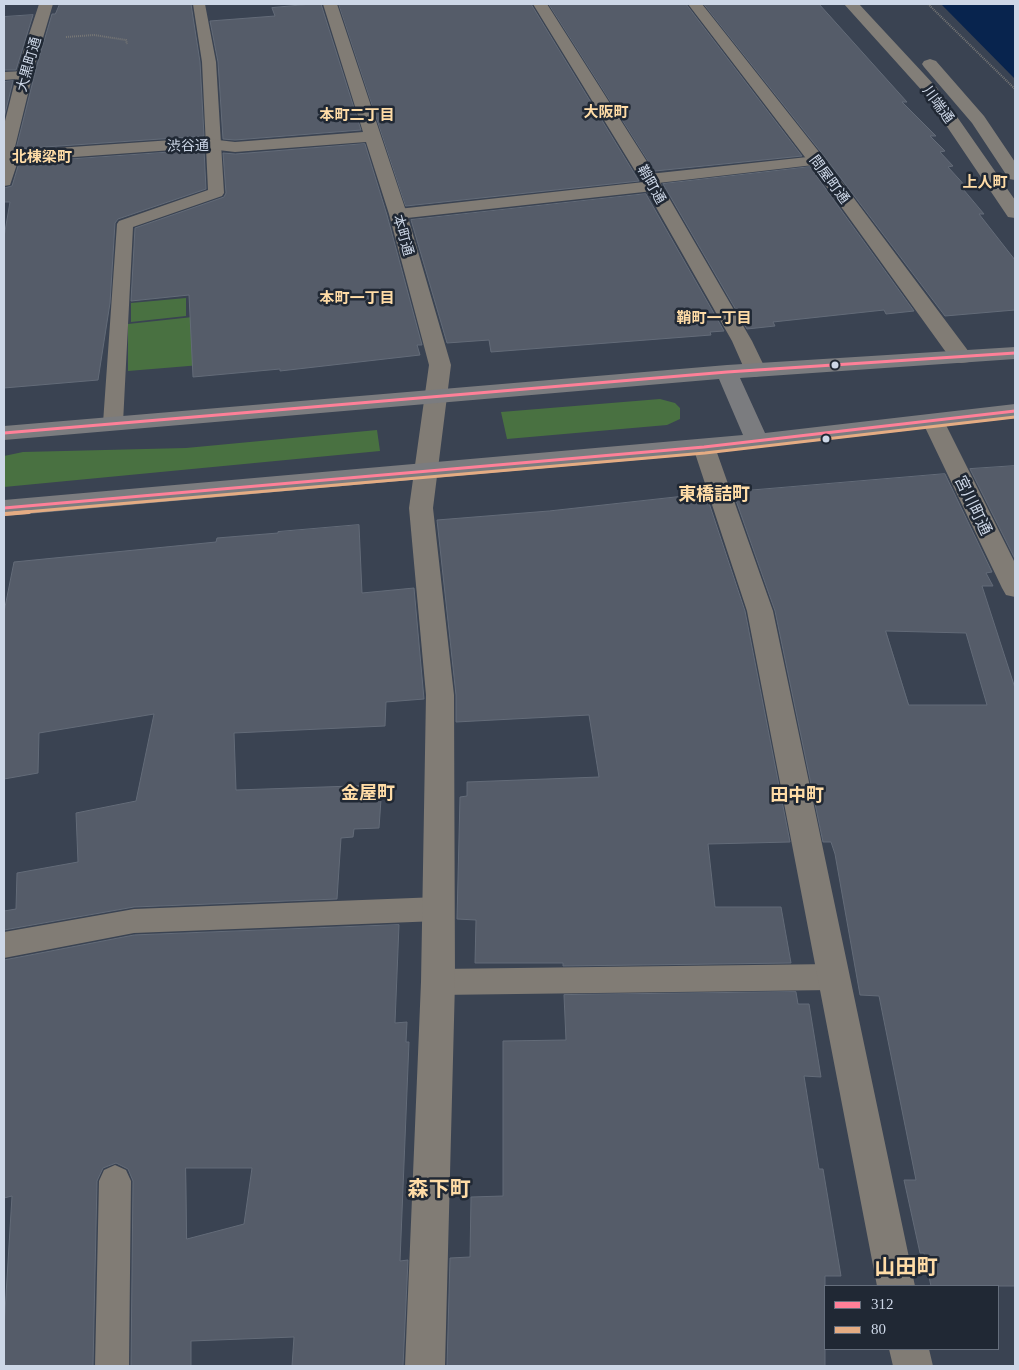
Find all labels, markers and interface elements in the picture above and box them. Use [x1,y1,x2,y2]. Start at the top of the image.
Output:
street label: 大黒町通 [12,35,44,93]
street label: 川端通 [920,82,958,126]
district label: 大阪町 [584,102,628,120]
district label: 本町二丁目 [320,105,394,123]
street label: 渋谷通 [167,136,209,154]
district label: 北棟梁町 [12,147,72,165]
street label: 問屋町通 [806,152,854,206]
street label: 鞘町通 [634,162,670,206]
district label: 上人町 [963,172,1007,190]
street label: 本町通 [390,212,418,258]
district label: 本町一丁目 [320,288,394,306]
district label: 鞘町一丁目 [677,308,751,326]
unlabelled marker [830,360,840,370]
unlabelled marker [821,434,831,444]
street label: 宮川町通 [951,472,997,538]
district label: 東橋詰町 [678,482,750,504]
district label: 金屋町 [341,781,395,803]
district label: 田中町 [770,783,824,805]
district label: 森下町 [408,1175,470,1201]
district label: 山田町 [875,1253,937,1279]
legend [824,1285,999,1350]
text: 312 [871,1296,894,1312]
text: 80 [871,1321,886,1337]

